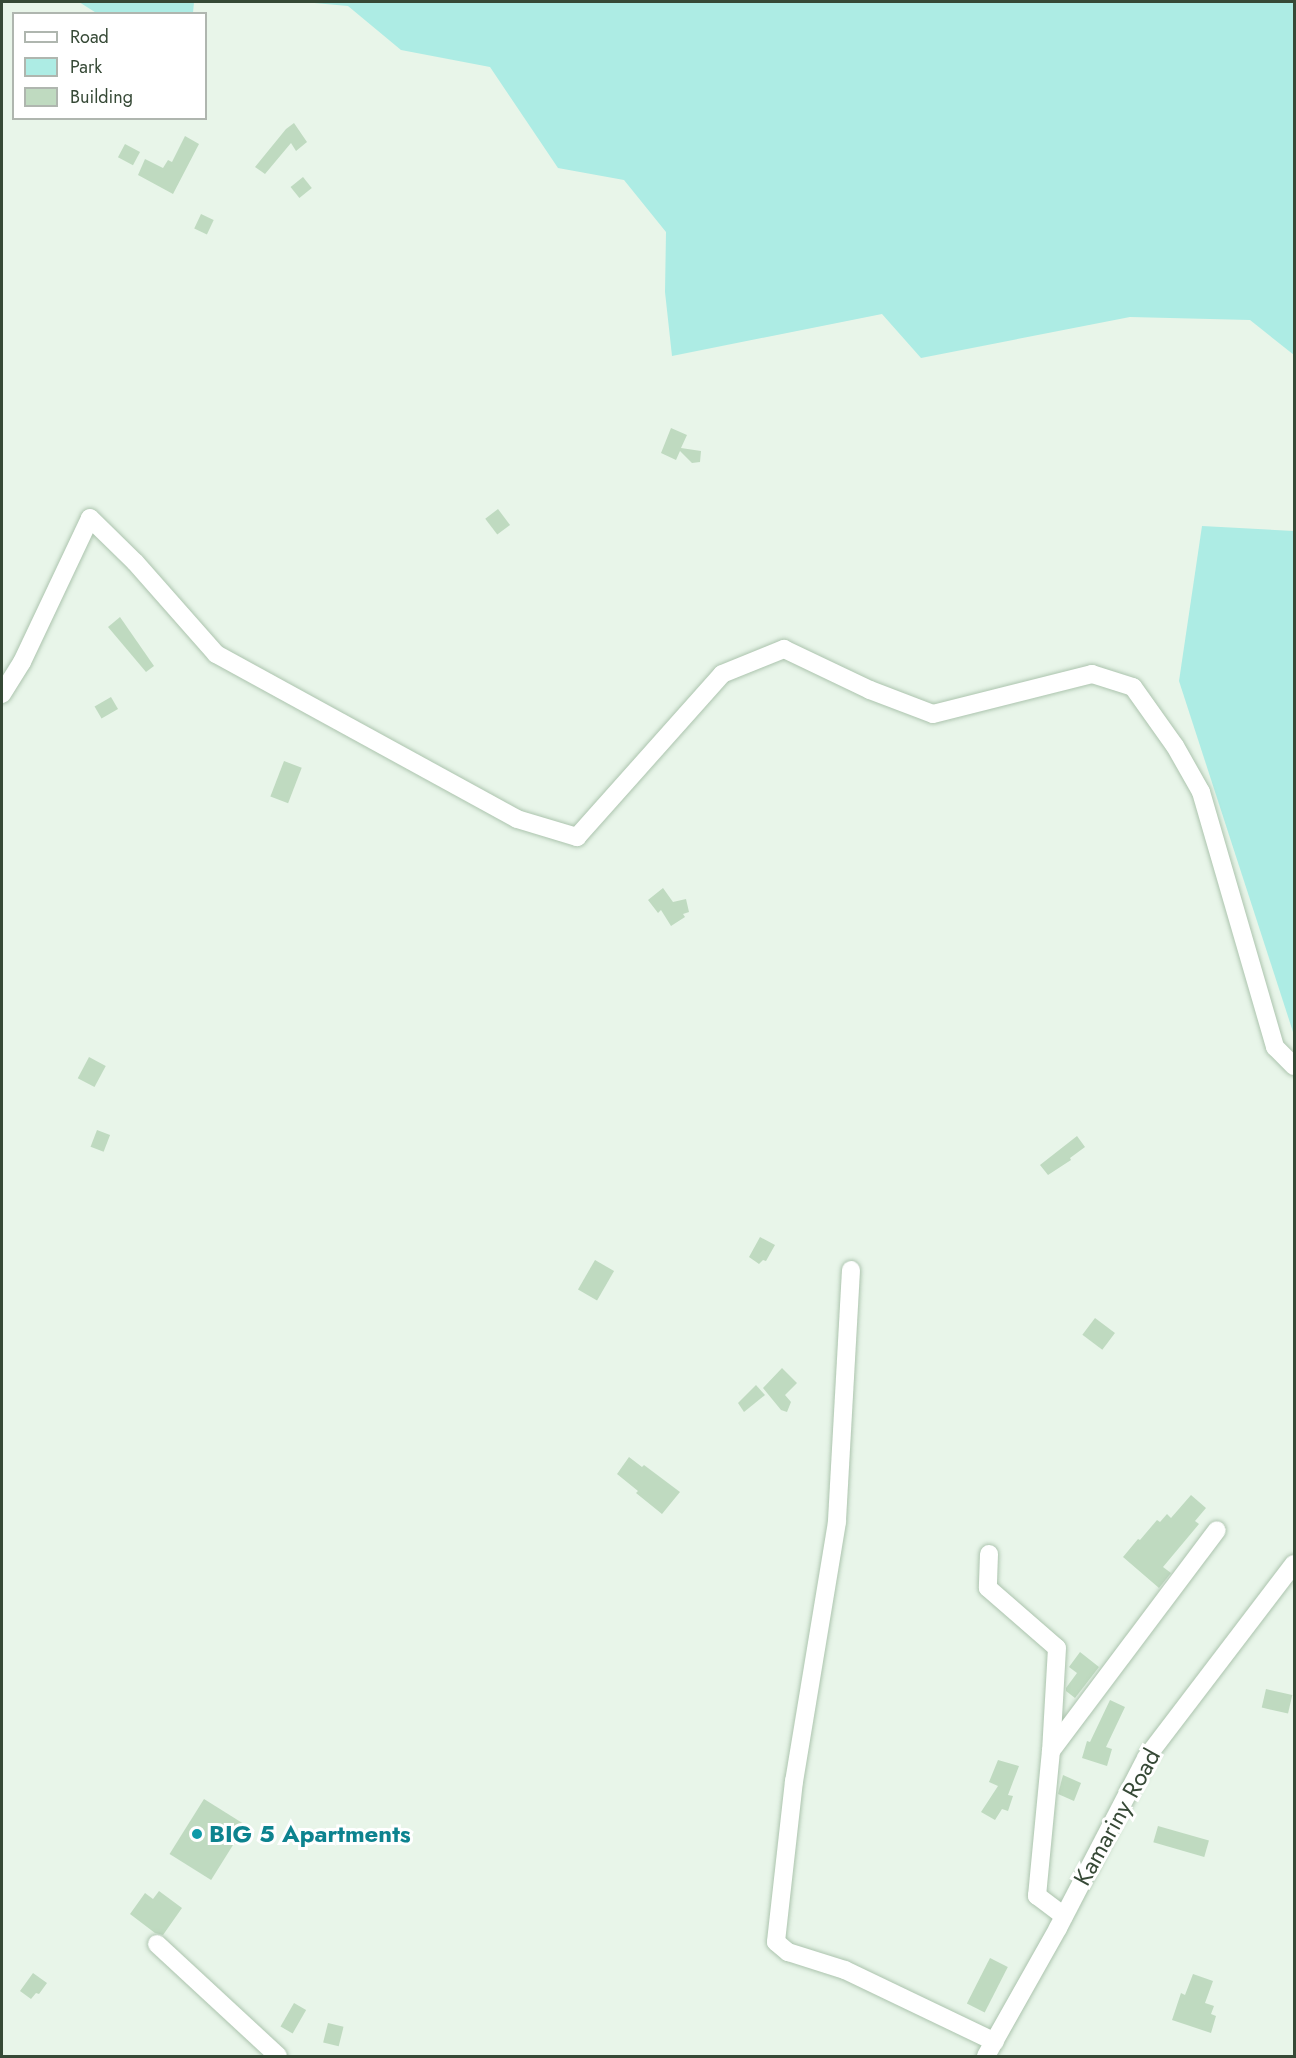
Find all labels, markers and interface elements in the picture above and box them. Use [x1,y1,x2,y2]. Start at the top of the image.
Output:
legend [12,12,207,120]
text: Road [70,24,109,50]
text: Park [70,54,102,80]
text: Building [70,84,133,110]
street label: Kamariny Road [1068,1744,1166,1890]
place label: BIG 5 Apartments [209,1820,411,1848]
marker: BIG 5 Apartments [190,1827,204,1841]

